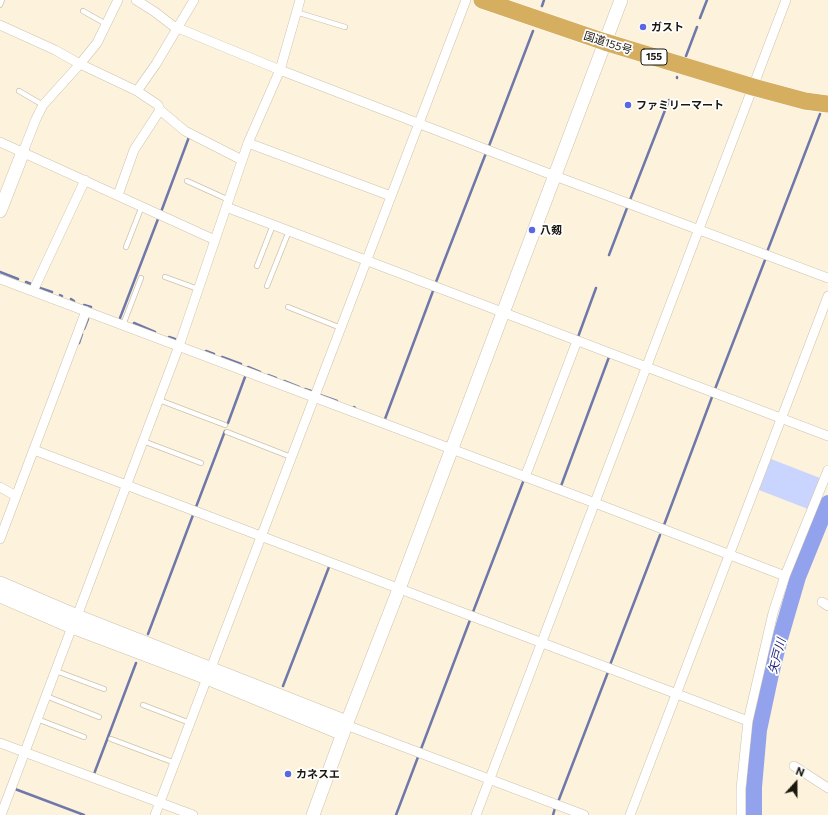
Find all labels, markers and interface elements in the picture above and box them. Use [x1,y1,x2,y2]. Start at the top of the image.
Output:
place label: ガスト [651,20,684,34]
marker: ガスト [638,22,648,32]
street label: 国道155号 [582,29,634,57]
road number: 155 [641,49,667,65]
place label: ファミリーマート [636,98,724,112]
marker: ファミリーマート [623,100,633,110]
place label: 八剱 [540,223,562,237]
marker: 八剱 [527,225,537,235]
water label: 矢戸川 [765,637,789,675]
north arrow [776,763,816,803]
text: N [794,764,807,779]
place label: カネスエ [296,767,340,781]
marker: カネスエ [283,769,293,779]

